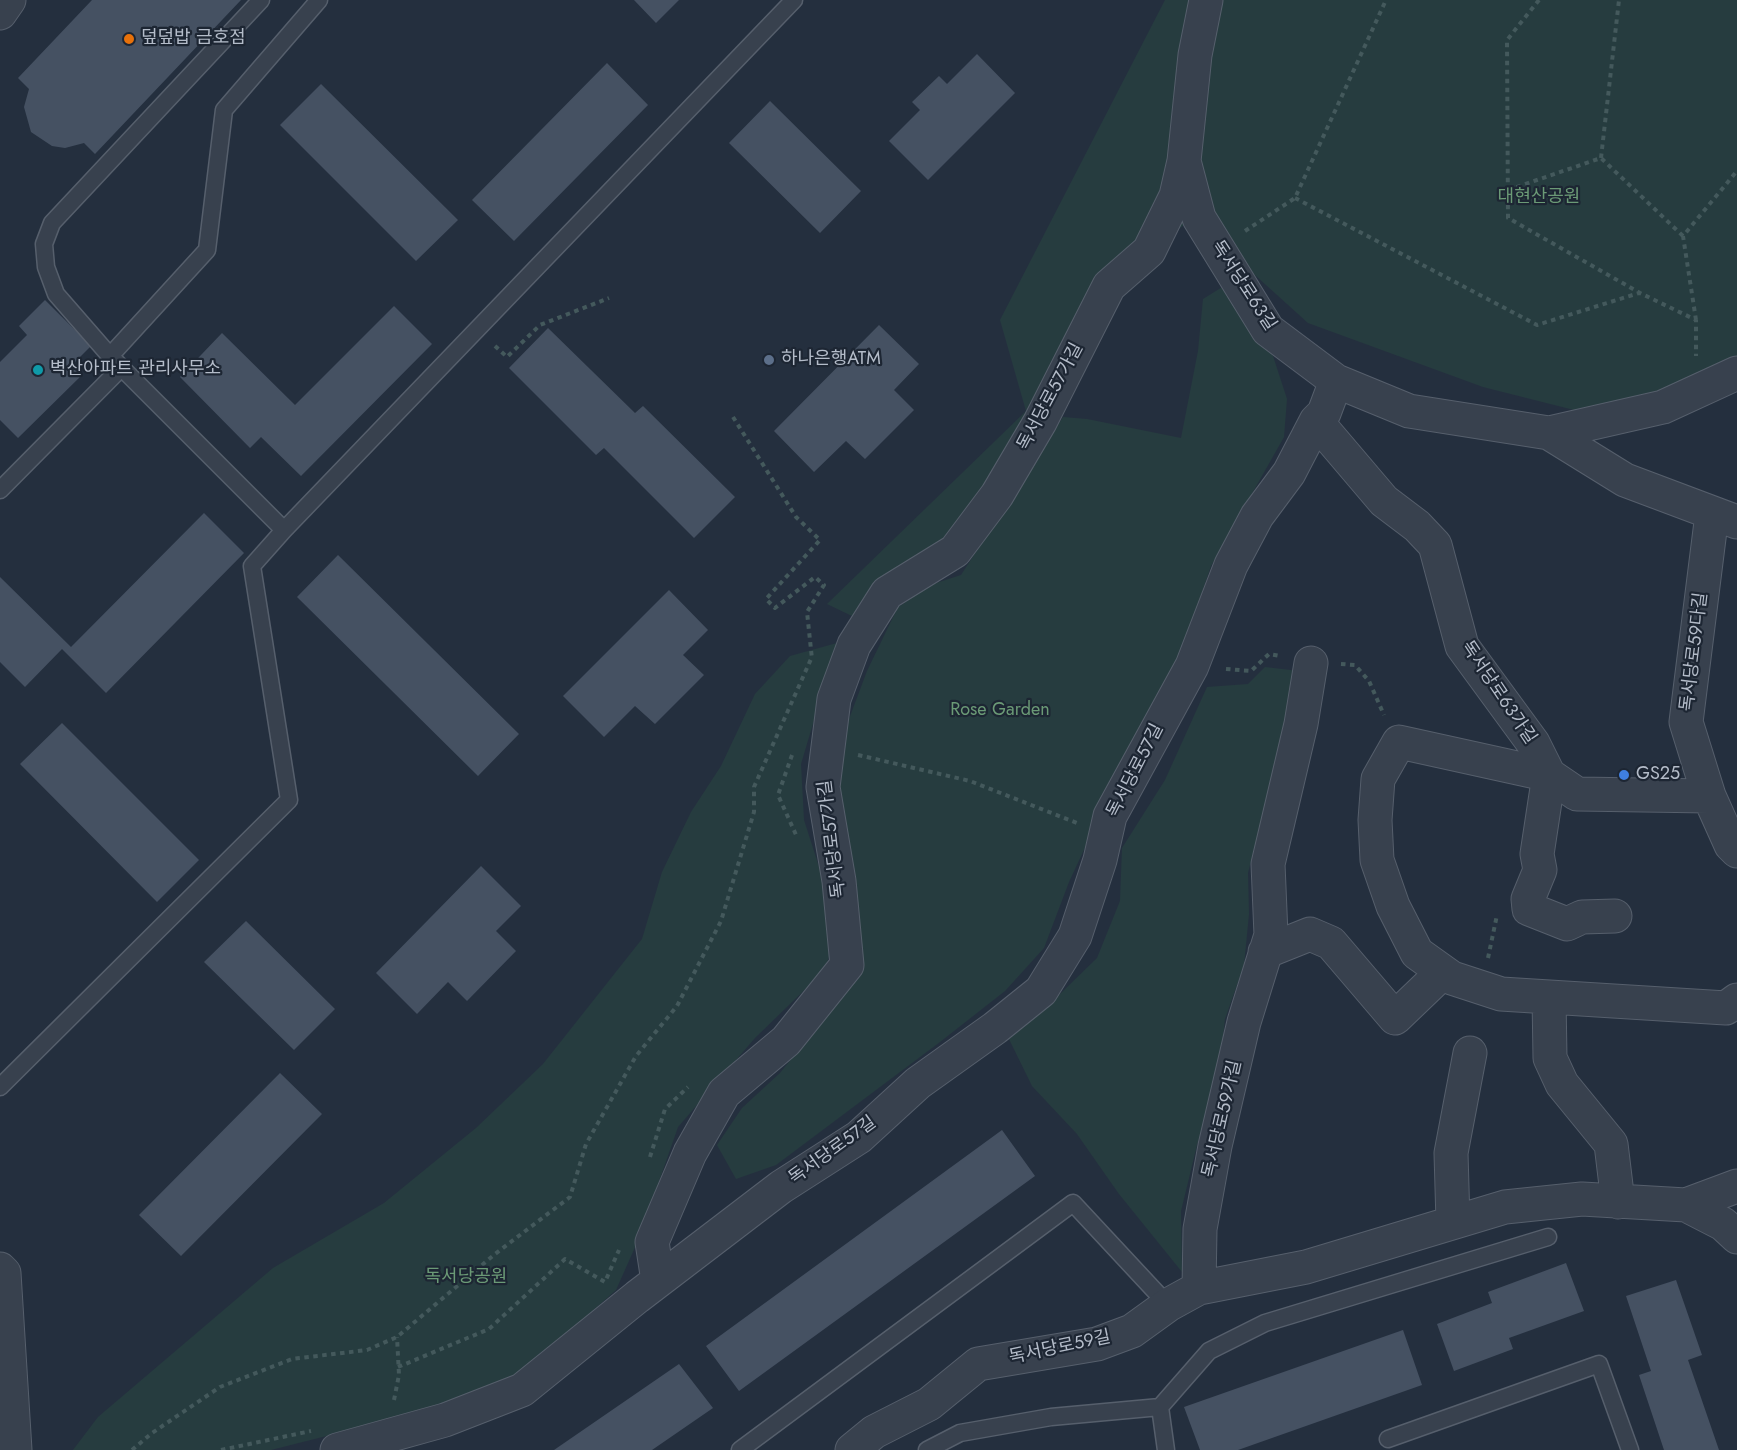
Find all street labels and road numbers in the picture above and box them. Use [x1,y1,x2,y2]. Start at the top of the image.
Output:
street label: 독서당로63길 [1206,237,1280,335]
street label: 독서당로57가길 [1014,339,1088,455]
street label: 독서당로59다길 [1677,591,1713,713]
street label: 독서당로63가길 [1456,637,1540,749]
street label: 독서당로57길 [1103,720,1169,822]
street label: 독서당로57가길 [815,779,851,899]
street label: 독서당로59가길 [1199,1058,1247,1180]
street label: 독서당로57길 [785,1112,881,1190]
street label: 독서당로59길 [1007,1327,1113,1369]

